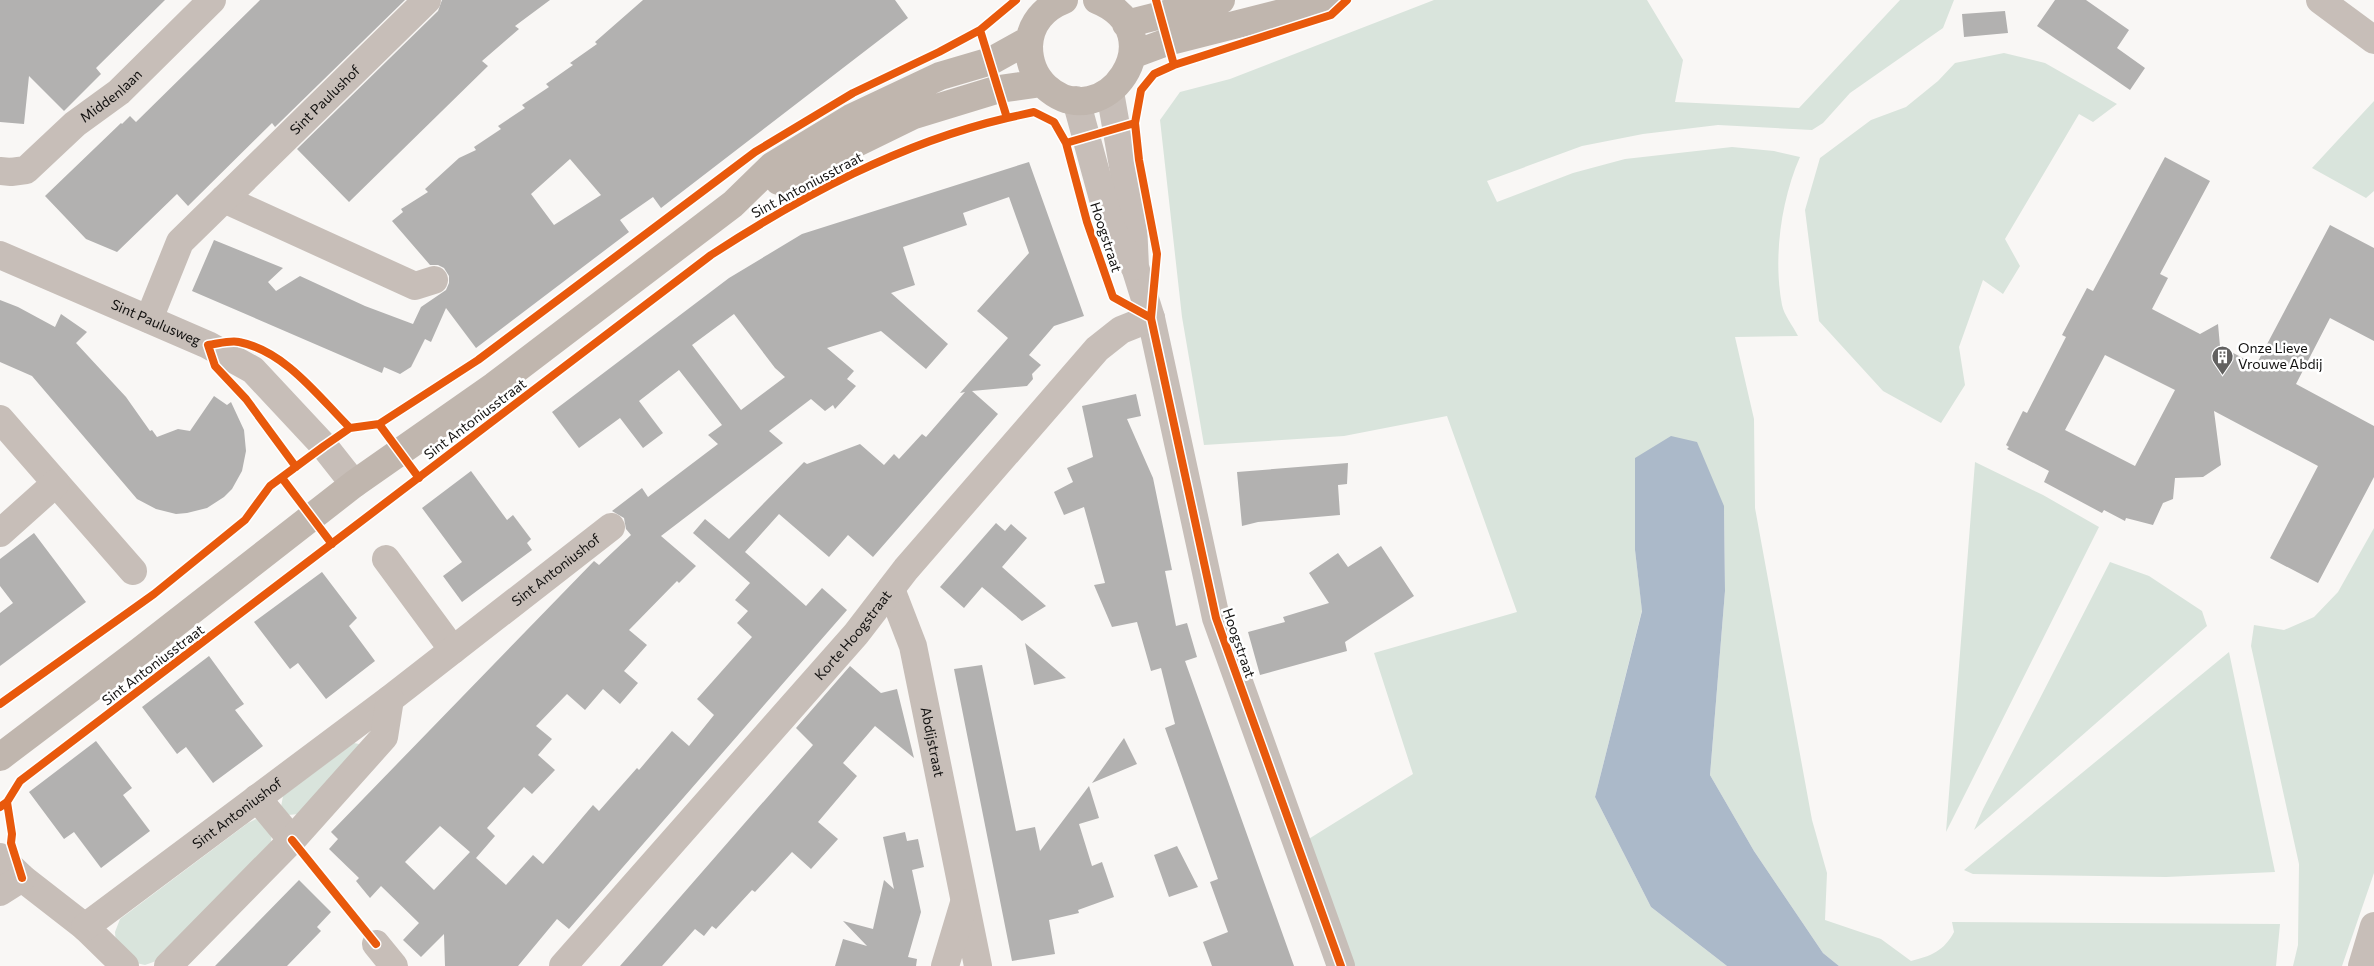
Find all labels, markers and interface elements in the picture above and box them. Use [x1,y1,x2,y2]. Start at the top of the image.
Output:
street label: Sint Paulushof [286,61,364,138]
street label: Middenlaan [76,65,145,126]
street label: Sint Antoniusstraat [748,148,866,221]
street label: Hoogstraat [1087,200,1126,274]
street label: Sint Paulusweg [109,295,204,349]
place label: Onze Lieve Vrouwe Abdij [2238,339,2323,372]
building icon: Onze Lieve Vrouwe Abdij [2210,344,2234,375]
street label: Sint Antoniusstraat [420,374,529,463]
street label: Sint Antoniushof [508,529,604,609]
street label: Korte Hoogstraat [811,586,895,683]
street label: Hoogstraat [1220,606,1259,680]
street label: Sint Antoniusstraat [98,620,207,709]
street label: Abdijstraat [918,705,948,779]
street label: Sint Antoniushof [189,774,285,852]

